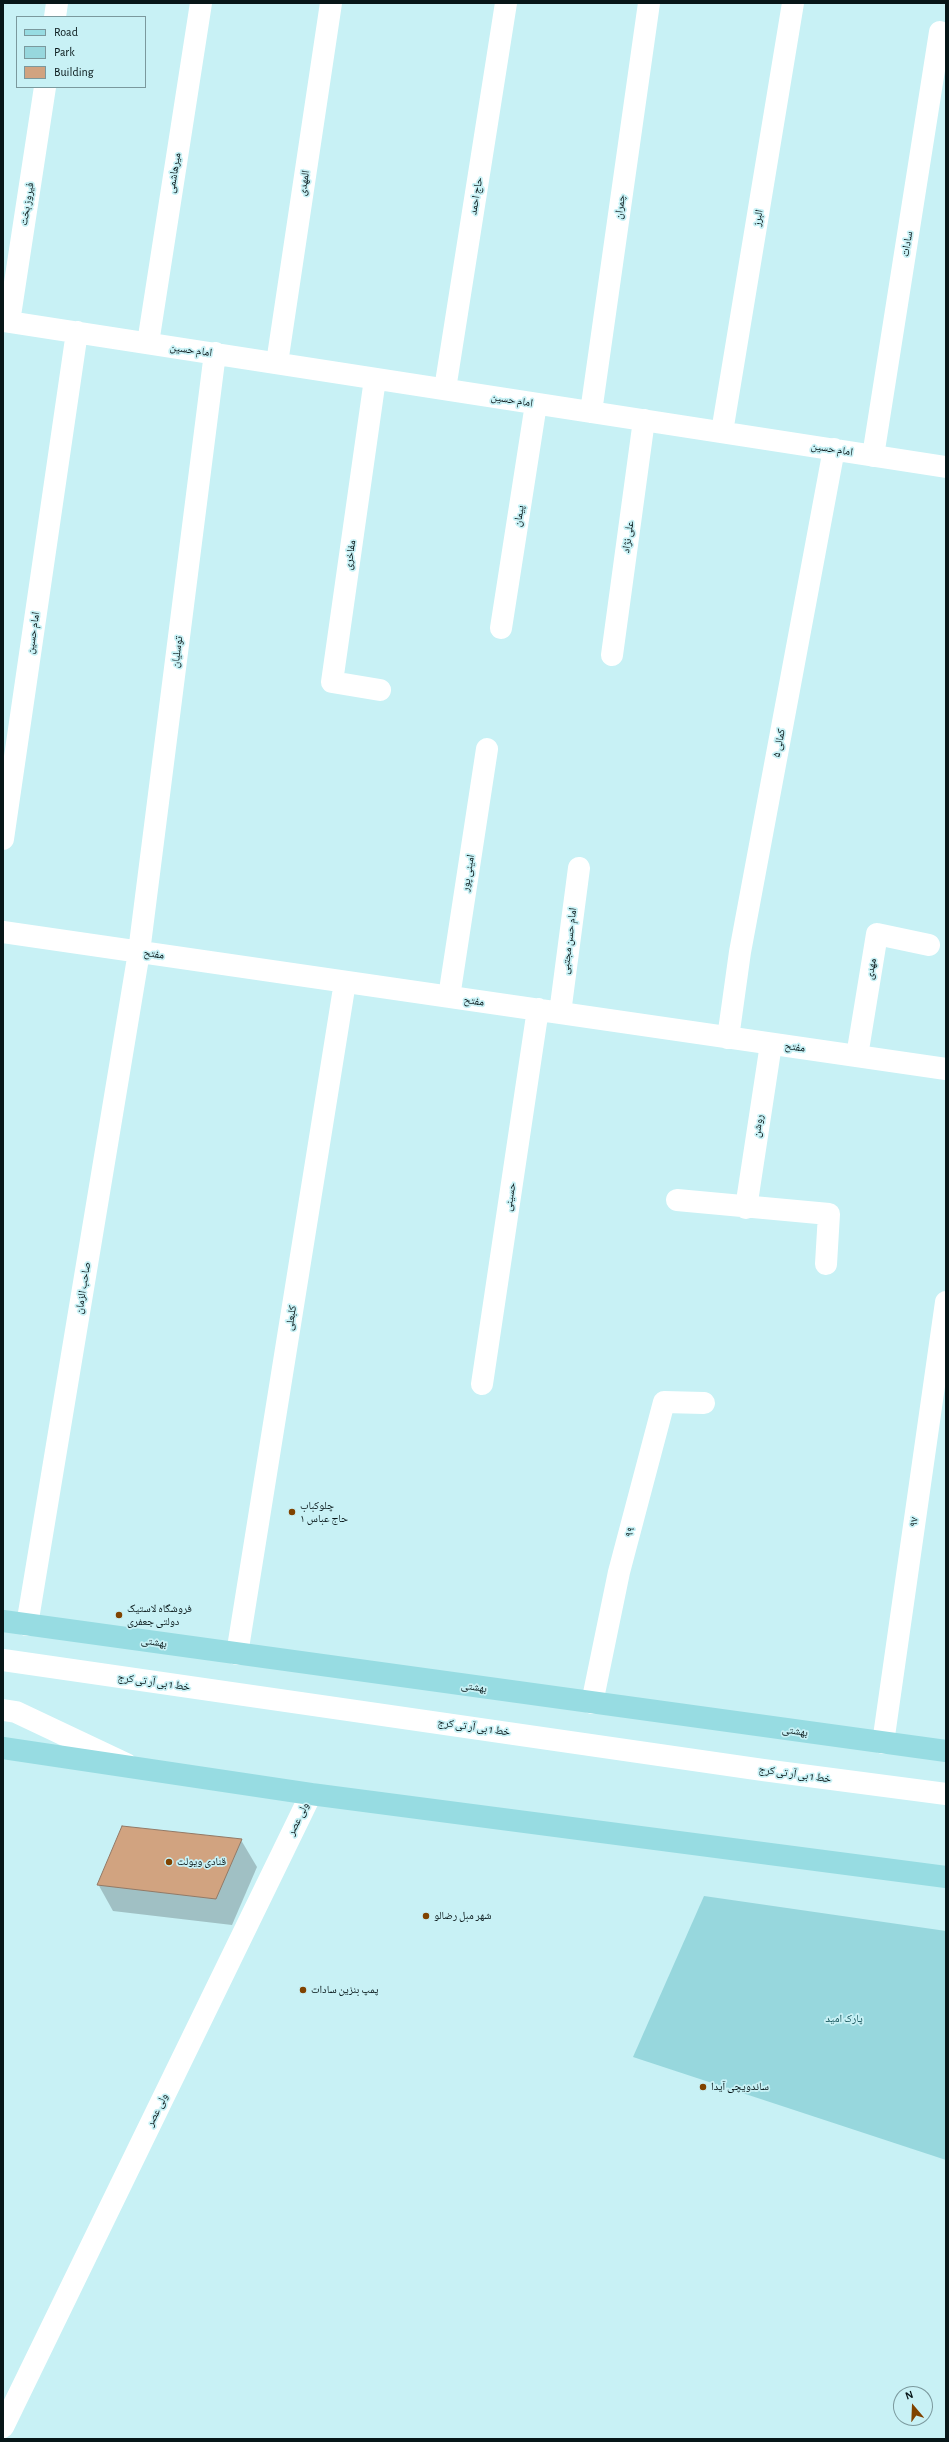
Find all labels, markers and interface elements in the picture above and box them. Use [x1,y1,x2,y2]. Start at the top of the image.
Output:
legend [16,16,146,88]
text: Road [54,26,78,38]
text: Park [54,46,75,58]
text: Building [54,66,94,78]
street label: میرهاشمی [164,152,184,194]
street label: المهدی [295,169,313,197]
street label: حاج احمد [467,176,485,216]
street label: فیروز بخت [17,181,37,227]
street label: چمران [612,194,628,220]
street label: البرز [750,209,766,227]
street label: سادات [898,230,916,258]
street label: امام حسین [169,341,213,359]
street label: امام حسین [490,390,534,410]
street label: امام حسین [810,439,854,459]
street label: پیمان [511,504,527,528]
street label: علی نژاد [619,520,637,554]
street label: مفاخری [341,539,359,571]
street label: امام حسین [24,611,42,655]
street label: توسلیان [168,635,186,669]
street label: ۵ کمالی [770,728,788,758]
street label: امینی پور [459,854,477,892]
street label: امام حسن مجتبی [558,907,580,975]
street label: مفتح [143,946,165,962]
street label: مهدی [863,957,879,981]
street label: مفتح [463,993,485,1009]
street label: مفتح [784,1039,806,1055]
street label: روشن [750,1114,766,1138]
street label: حسینی [501,1182,519,1212]
street label: صاحب الزمان [72,1261,94,1315]
street label: کلبعلی [283,1304,299,1332]
place label: چلوکباب حاج عباس ۱ [300,1499,348,1525]
marker: چلوکباب حاج عباس ۱ [287,1507,297,1517]
street label: ۹۷ [907,1516,921,1528]
street label: ۹۹ [622,1525,638,1539]
place label: فروشگاه لاستیک دولتی جعفری [127,1602,192,1628]
marker: فروشگاه لاستیک دولتی جعفری [114,1610,124,1620]
street label: بهشتی [140,1634,168,1650]
street label: خط 1 بی آر تی کرج [117,1670,191,1694]
street label: بهشتی [460,1679,488,1695]
street label: خط 1 بی آر تی کرج [437,1715,511,1739]
street label: بهشتی [781,1723,809,1739]
street label: خط 1 بی آر تی کرج [758,1762,832,1786]
street label: ولی عصر [284,1800,312,1838]
place label: قنادی ویولت [177,1855,226,1869]
marker: قنادی ویولت [164,1857,174,1867]
place label: شهر مبل رضالو [434,1909,491,1923]
marker: شهر مبل رضالو [421,1911,431,1921]
place label: پمپ بنزین سادات [311,1983,379,1997]
marker: پمپ بنزین سادات [298,1985,308,1995]
park label: پارک امید [825,2012,863,2026]
place label: ساندویچی آیدا [711,2080,769,2094]
marker: ساندویچی آیدا [698,2082,708,2092]
street label: ولی عصر [143,2091,171,2129]
north arrow [893,2386,933,2426]
text: N [904,2389,915,2402]

